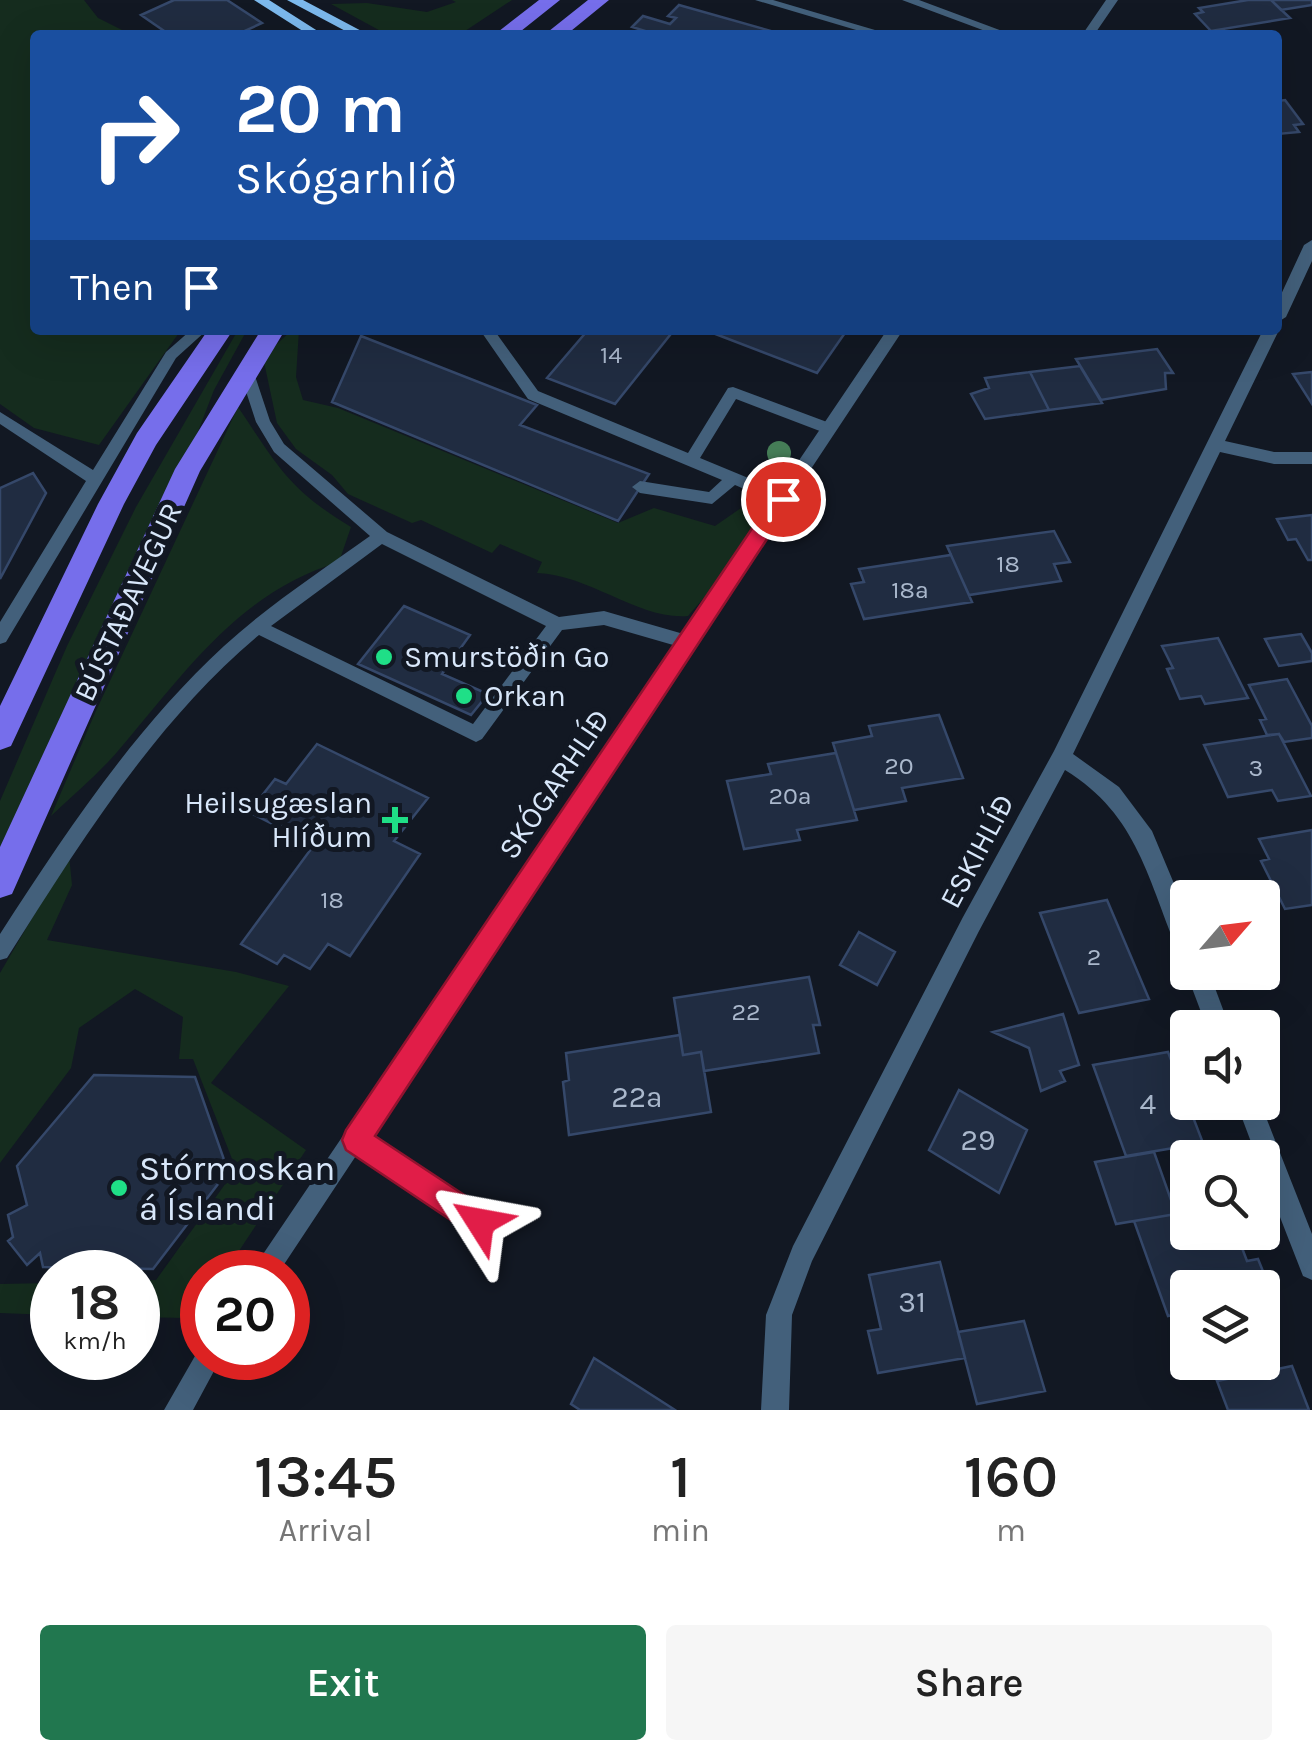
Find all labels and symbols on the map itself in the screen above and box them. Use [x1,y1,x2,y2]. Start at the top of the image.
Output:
house number: 14 [600,340,622,369]
pin [741,457,826,542]
street label: BÚSTAÐAVEGUR [66,497,190,707]
house number: 18 [996,549,1020,578]
house number: 18a [891,575,929,604]
place label: Smurstöðin Go [404,639,609,675]
marker: Smurstöðin Go [373,646,395,668]
place label: Orkan [484,678,566,714]
marker: Orkan [453,685,475,707]
street label: SKÓGARHLÍÐ [491,702,617,866]
house number: 20 [884,751,914,780]
house number: 3 [1249,753,1263,782]
house number: 20a [768,781,812,810]
place label: Heilsugæslan Hlíðum [184,785,372,855]
street label: ESKIHLÍÐ [932,788,1022,914]
marker: Heilsugæslan Hlíðum [382,807,408,833]
north arrow [1170,880,1280,990]
house number: 18 [320,885,344,914]
house number: 2 [1087,942,1101,971]
house number: 22 [732,997,760,1026]
house number: 22a [611,1079,663,1115]
house number: 4 [1140,1086,1157,1122]
house number: 29 [961,1122,995,1158]
place label: Stórmoskan á Íslandi [139,1148,335,1229]
position arrow [428,1170,532,1274]
marker: Stórmoskan á Íslandi [108,1177,130,1199]
speed limit sign: 20 [180,1250,310,1380]
house number: 31 [898,1284,926,1320]

